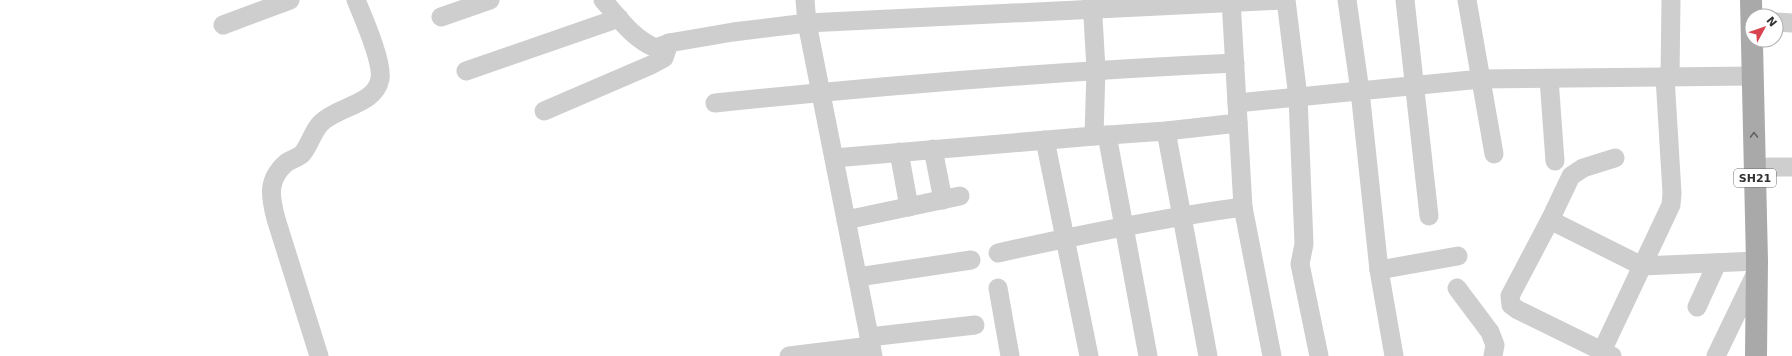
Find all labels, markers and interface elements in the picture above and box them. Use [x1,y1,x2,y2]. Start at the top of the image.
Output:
north arrow [1744,8,1784,48]
text: N [1763,14,1779,30]
one-way arrow [1750,132,1758,138]
road number: SH21 [1734,169,1776,187]

